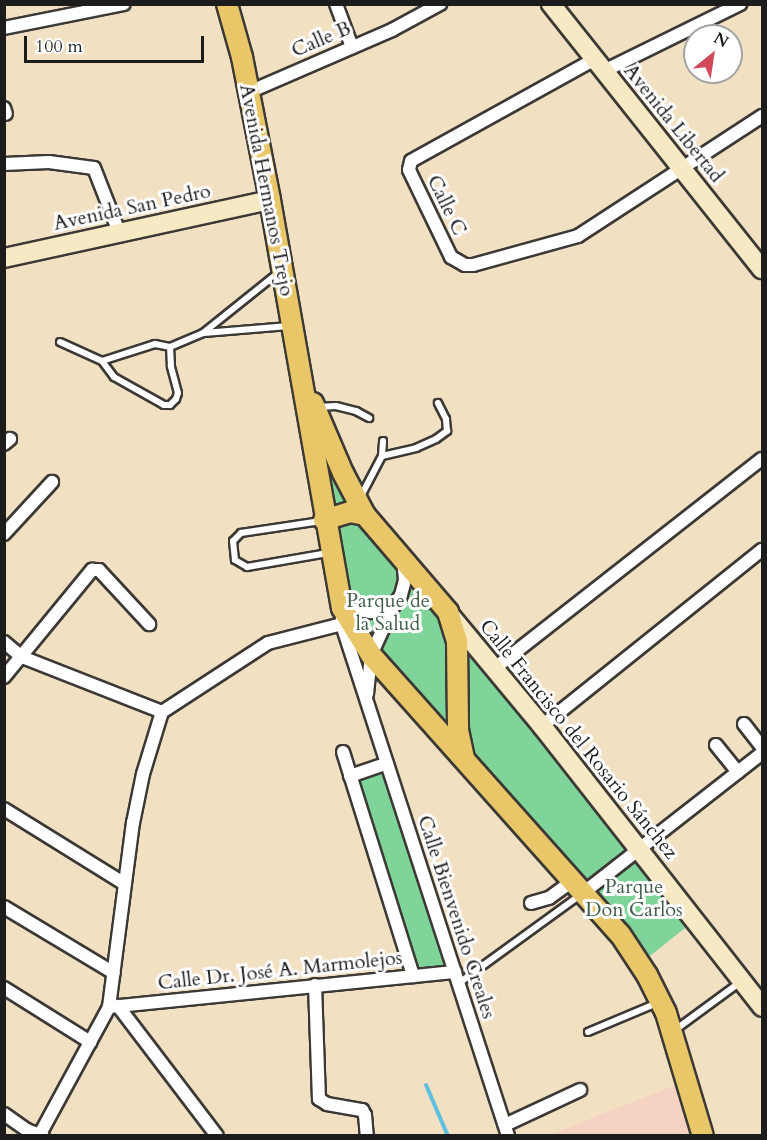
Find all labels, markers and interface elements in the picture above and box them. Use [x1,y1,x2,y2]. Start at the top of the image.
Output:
street label: Calle B [288,16,354,62]
scale bar [27,24,207,62]
north arrow [683,24,743,84]
text: N [709,27,733,53]
text: 100 m [35,34,83,59]
street label: Avenida Libertad [619,59,729,187]
street label: Avenida Hermanos Trejo [235,82,299,298]
street label: Calle C [422,171,472,239]
street label: Avenida San Pedro [51,179,213,235]
park label: Parque de la Salud [346,588,430,635]
street label: Calle Francisco del Rosario Sánchez [475,614,683,864]
street label: Calle Bienvenido Creales [413,812,501,1022]
park label: Parque Don Carlos [585,874,683,921]
street label: Calle Dr. José A. Marmolejos [157,945,403,995]

